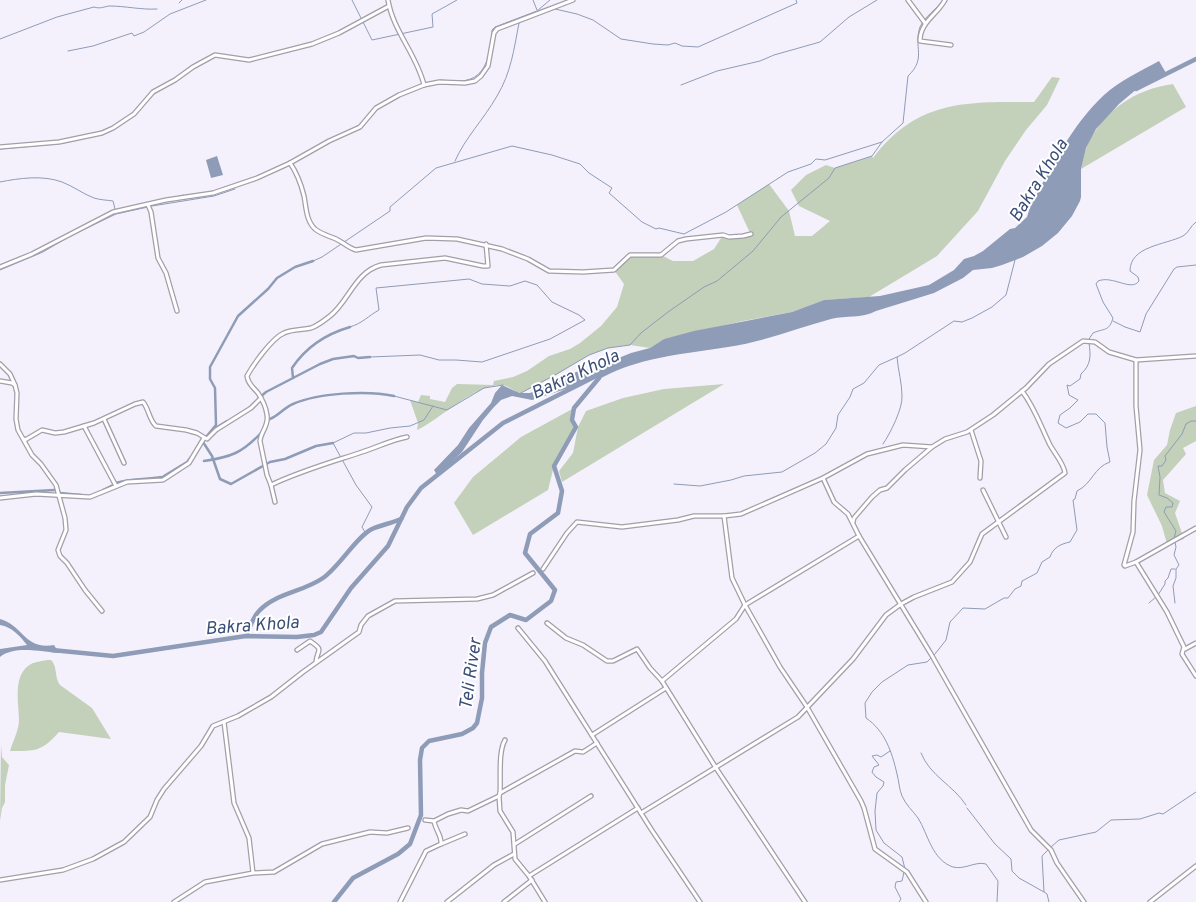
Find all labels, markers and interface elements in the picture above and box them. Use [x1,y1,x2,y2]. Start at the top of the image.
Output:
water label: Bakra Khola [1005,134,1074,227]
water label: Bakra Khola [528,345,624,406]
water label: Bakra Khola [204,612,301,641]
water label: Teli River [455,635,488,711]

